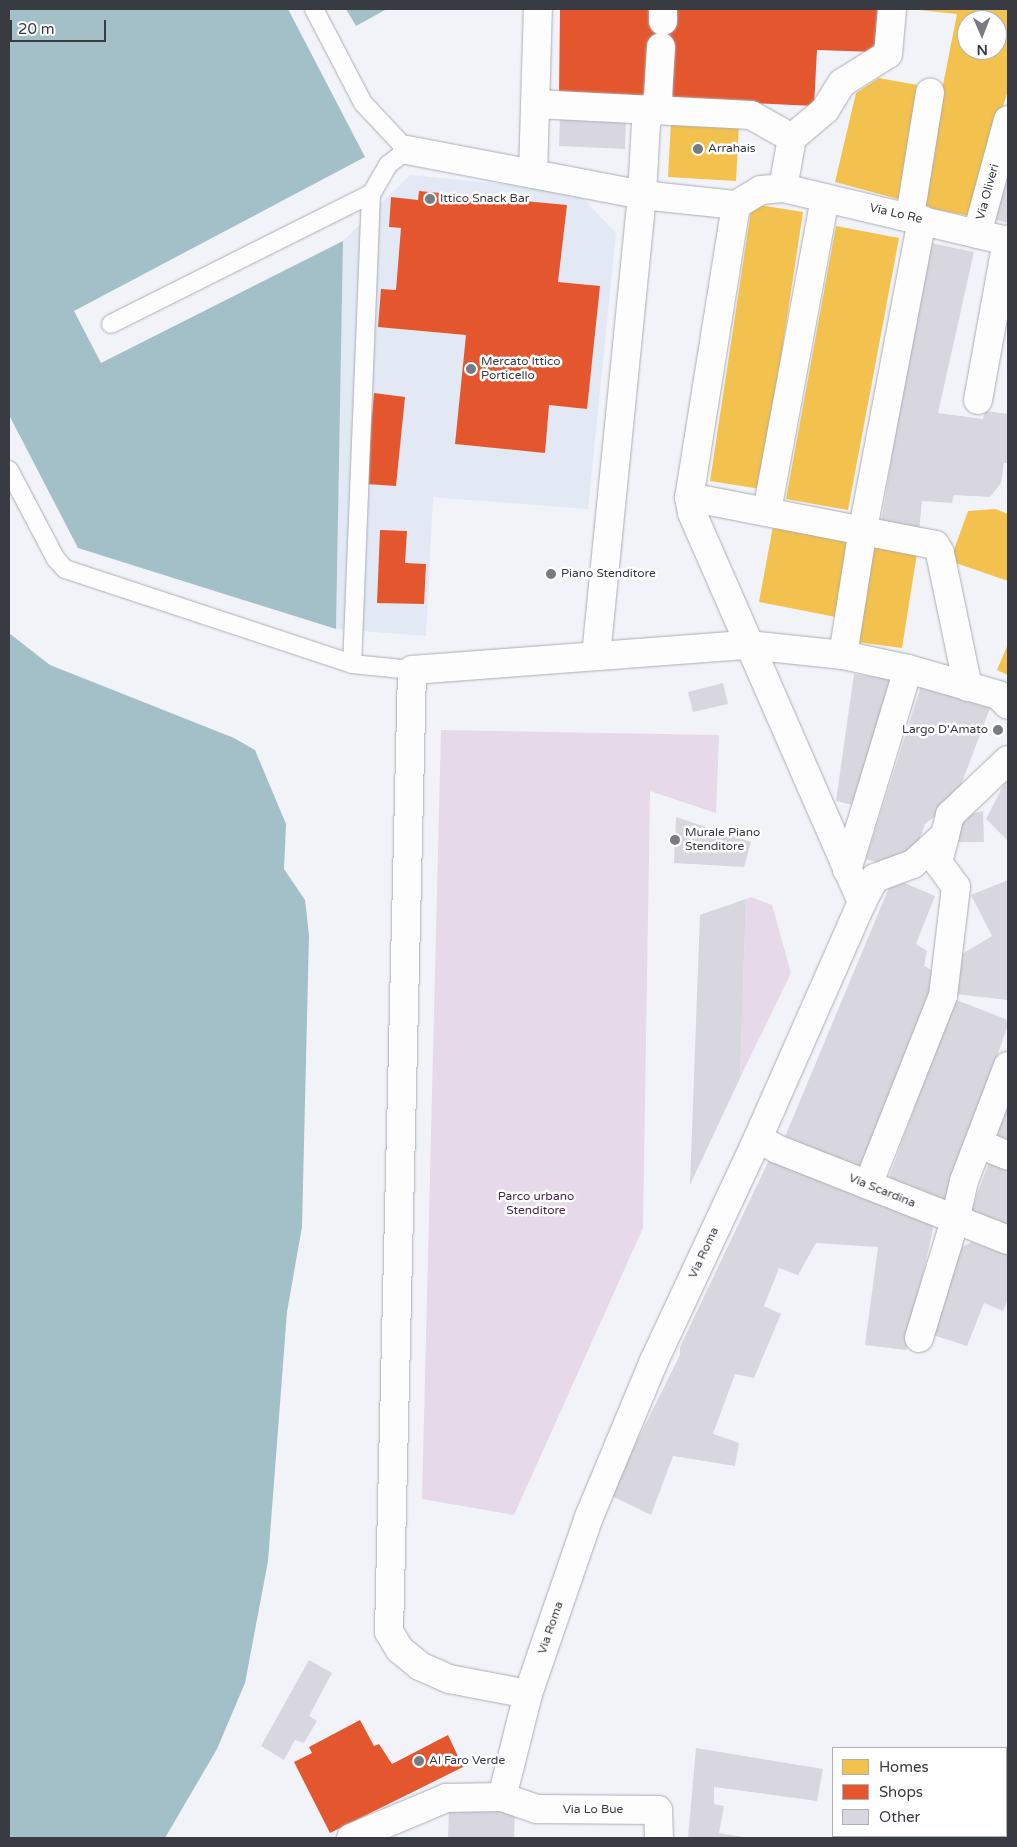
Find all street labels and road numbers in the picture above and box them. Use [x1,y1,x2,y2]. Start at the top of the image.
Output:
street label: Via Oliveri [974,162,1002,222]
street label: Via Lo Re [868,201,924,227]
street label: Via Scardina [847,1171,917,1211]
street label: Via Roma [686,1225,722,1281]
street label: Via Roma [535,1600,567,1656]
street label: Via Lo Bue [563,1803,623,1817]

